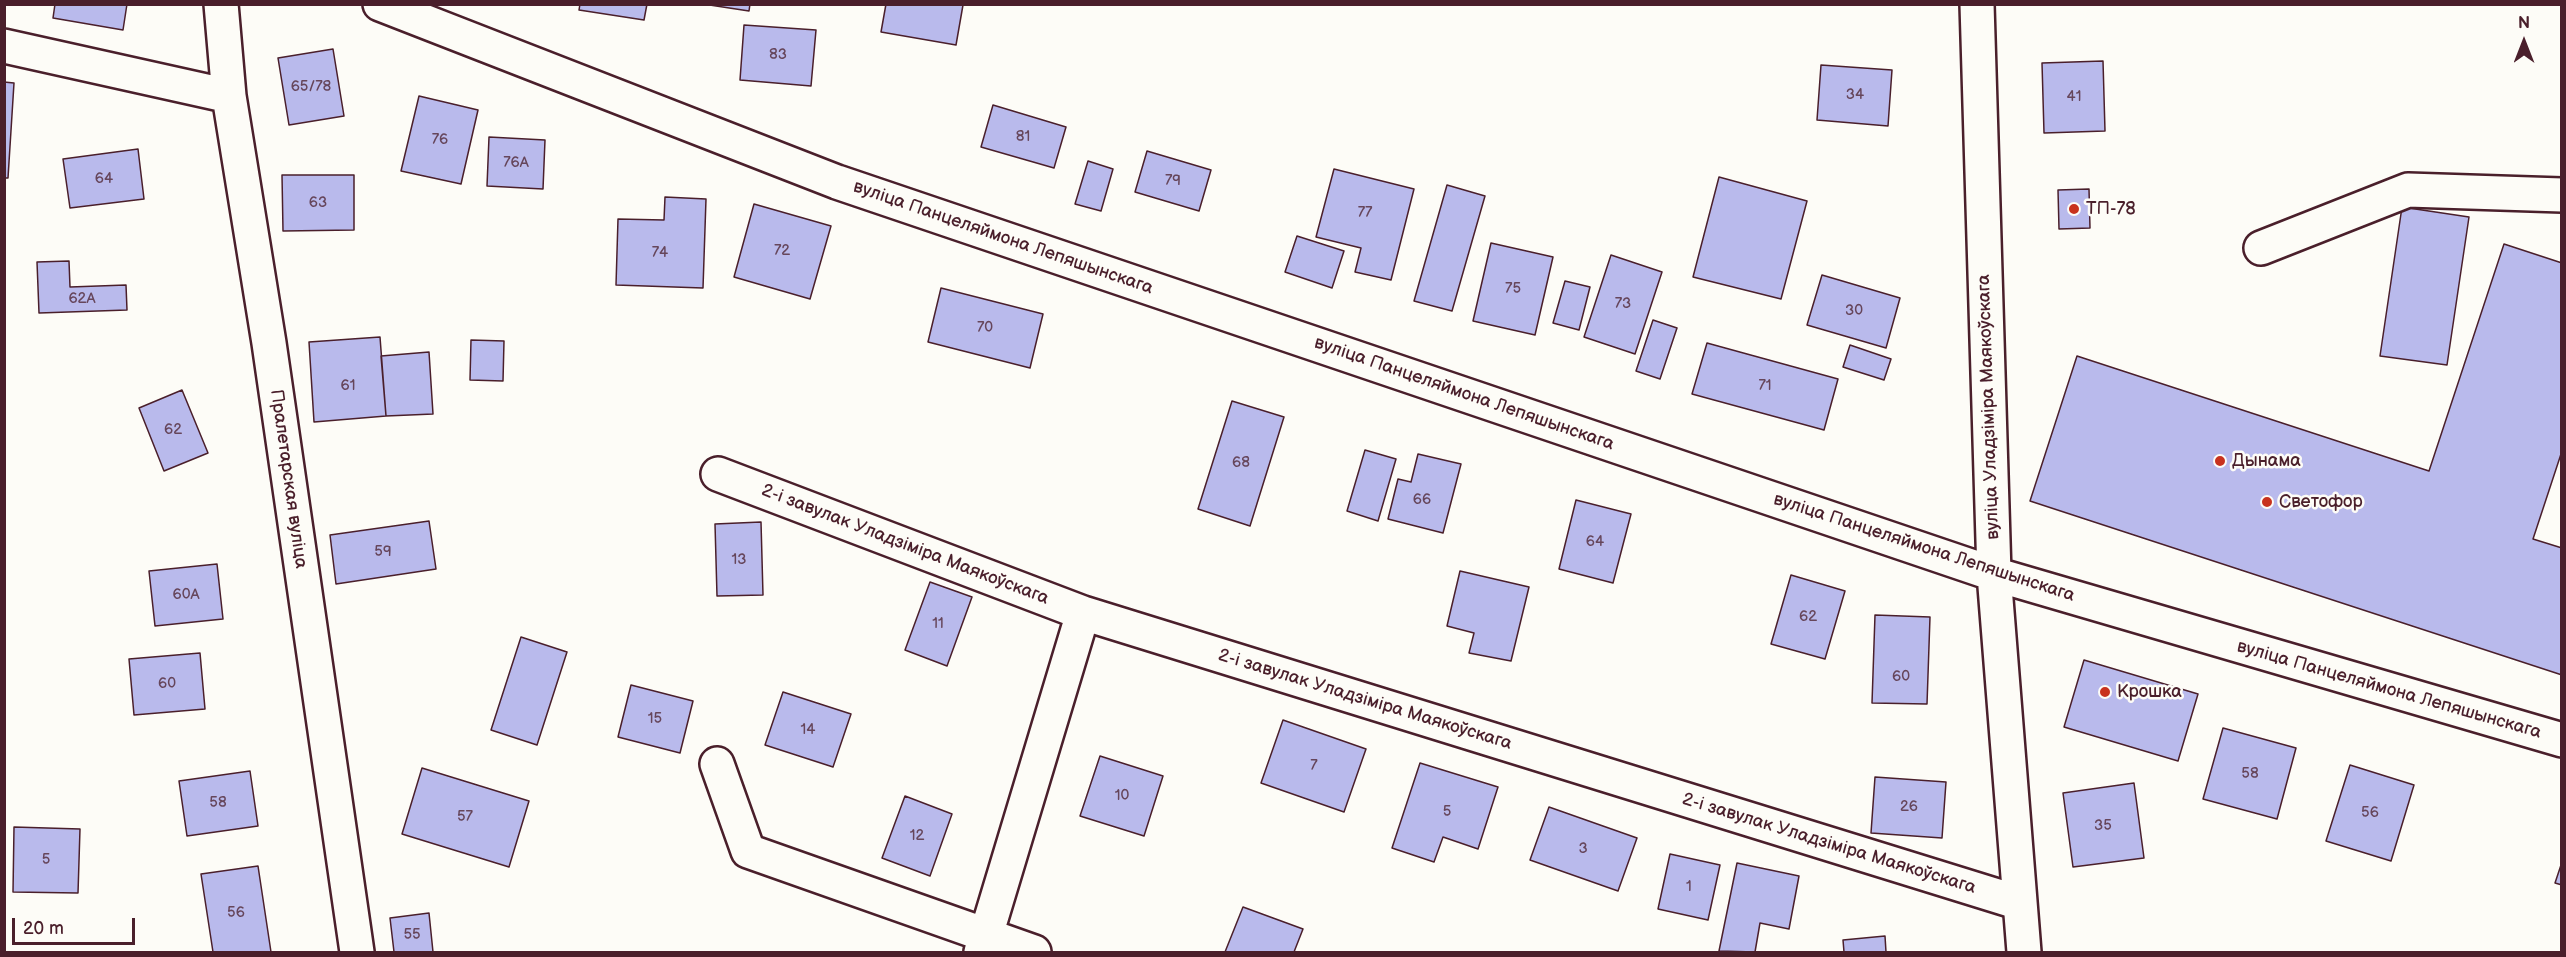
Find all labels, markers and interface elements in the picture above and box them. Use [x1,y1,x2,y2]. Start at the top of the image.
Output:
north arrow [2494,12,2554,72]
text: N [2518,14,2530,33]
house number: 83 [769,46,787,64]
house number: 65/78 [291,78,331,96]
house number: 34 [1846,86,1864,104]
house number: 41 [2067,88,2081,106]
house number: 81 [1016,128,1030,146]
house number: 76 [432,131,448,149]
house number: 76А [503,154,529,172]
house number: 64 [95,170,113,188]
house number: 79 [1165,172,1181,190]
street label: вуліца Панцеляймона Лепяшынскага [850,176,1156,300]
house number: 63 [309,194,327,212]
place label: ТП-78 [2086,198,2136,220]
marker: ТП-78 [2067,202,2081,216]
house number: 77 [1358,204,1372,222]
house number: 72 [774,242,790,260]
house number: 74 [652,244,668,262]
street label: вуліца Уладзіміра Маякоўскага [1974,274,2004,540]
house number: 75 [1505,280,1521,298]
house number: 62А [68,290,96,308]
house number: 73 [1615,295,1631,313]
house number: 30 [1845,302,1863,320]
house number: 70 [977,319,993,337]
street label: вуліца Панцеляймона Лепяшынскага [1311,332,1617,456]
house number: 61 [341,377,355,395]
house number: 71 [1758,377,1772,395]
street label: Пралетарская вуліца [265,388,311,570]
house number: 62 [164,421,182,439]
place label: Дынама [2232,450,2301,472]
house number: 68 [1232,454,1250,472]
marker: Дынама [2213,454,2227,468]
street label: 2-і завулак Уладзіміра Маякоўскага [758,480,1052,610]
street label: вуліца Панцеляймона Лепяшынскага [1771,489,2077,607]
house number: 66 [1413,491,1431,509]
place label: Светофор [2279,491,2363,513]
marker: Светофор [2260,495,2274,509]
house number: 64 [1586,533,1604,551]
house number: 59 [374,543,392,561]
house number: 13 [731,551,747,569]
house number: 60А [172,586,200,604]
house number: 62 [1799,608,1817,626]
house number: 11 [932,615,944,633]
street label: вуліца Панцеляймона Лепяшынскага [2234,636,2544,744]
street label: 2-і завулак Уладзіміра Маякоўскага [1216,645,1514,755]
house number: 60 [1892,668,1910,686]
house number: 60 [158,675,176,693]
place label: Крошка [2117,681,2182,703]
marker: Крошка [2098,685,2112,699]
house number: 15 [648,710,662,728]
house number: 14 [801,721,815,739]
house number: 7 [1310,757,1318,775]
house number: 58 [2241,765,2259,783]
house number: 10 [1115,787,1129,805]
street label: 2-і завулак Уладзіміра Маякоўскага [1680,789,1978,899]
house number: 58 [209,794,227,812]
house number: 26 [1900,798,1918,816]
house number: 5 [1443,803,1451,821]
house number: 56 [2361,804,2379,822]
house number: 57 [457,808,473,826]
house number: 35 [2094,817,2112,835]
house number: 12 [910,827,924,845]
house number: 3 [1578,840,1588,858]
house number: 5 [42,851,50,869]
house number: 1 [1686,878,1692,896]
house number: 56 [227,904,245,922]
scale bar [15,906,138,944]
text: 20 m [23,918,64,939]
house number: 55 [403,926,421,944]

